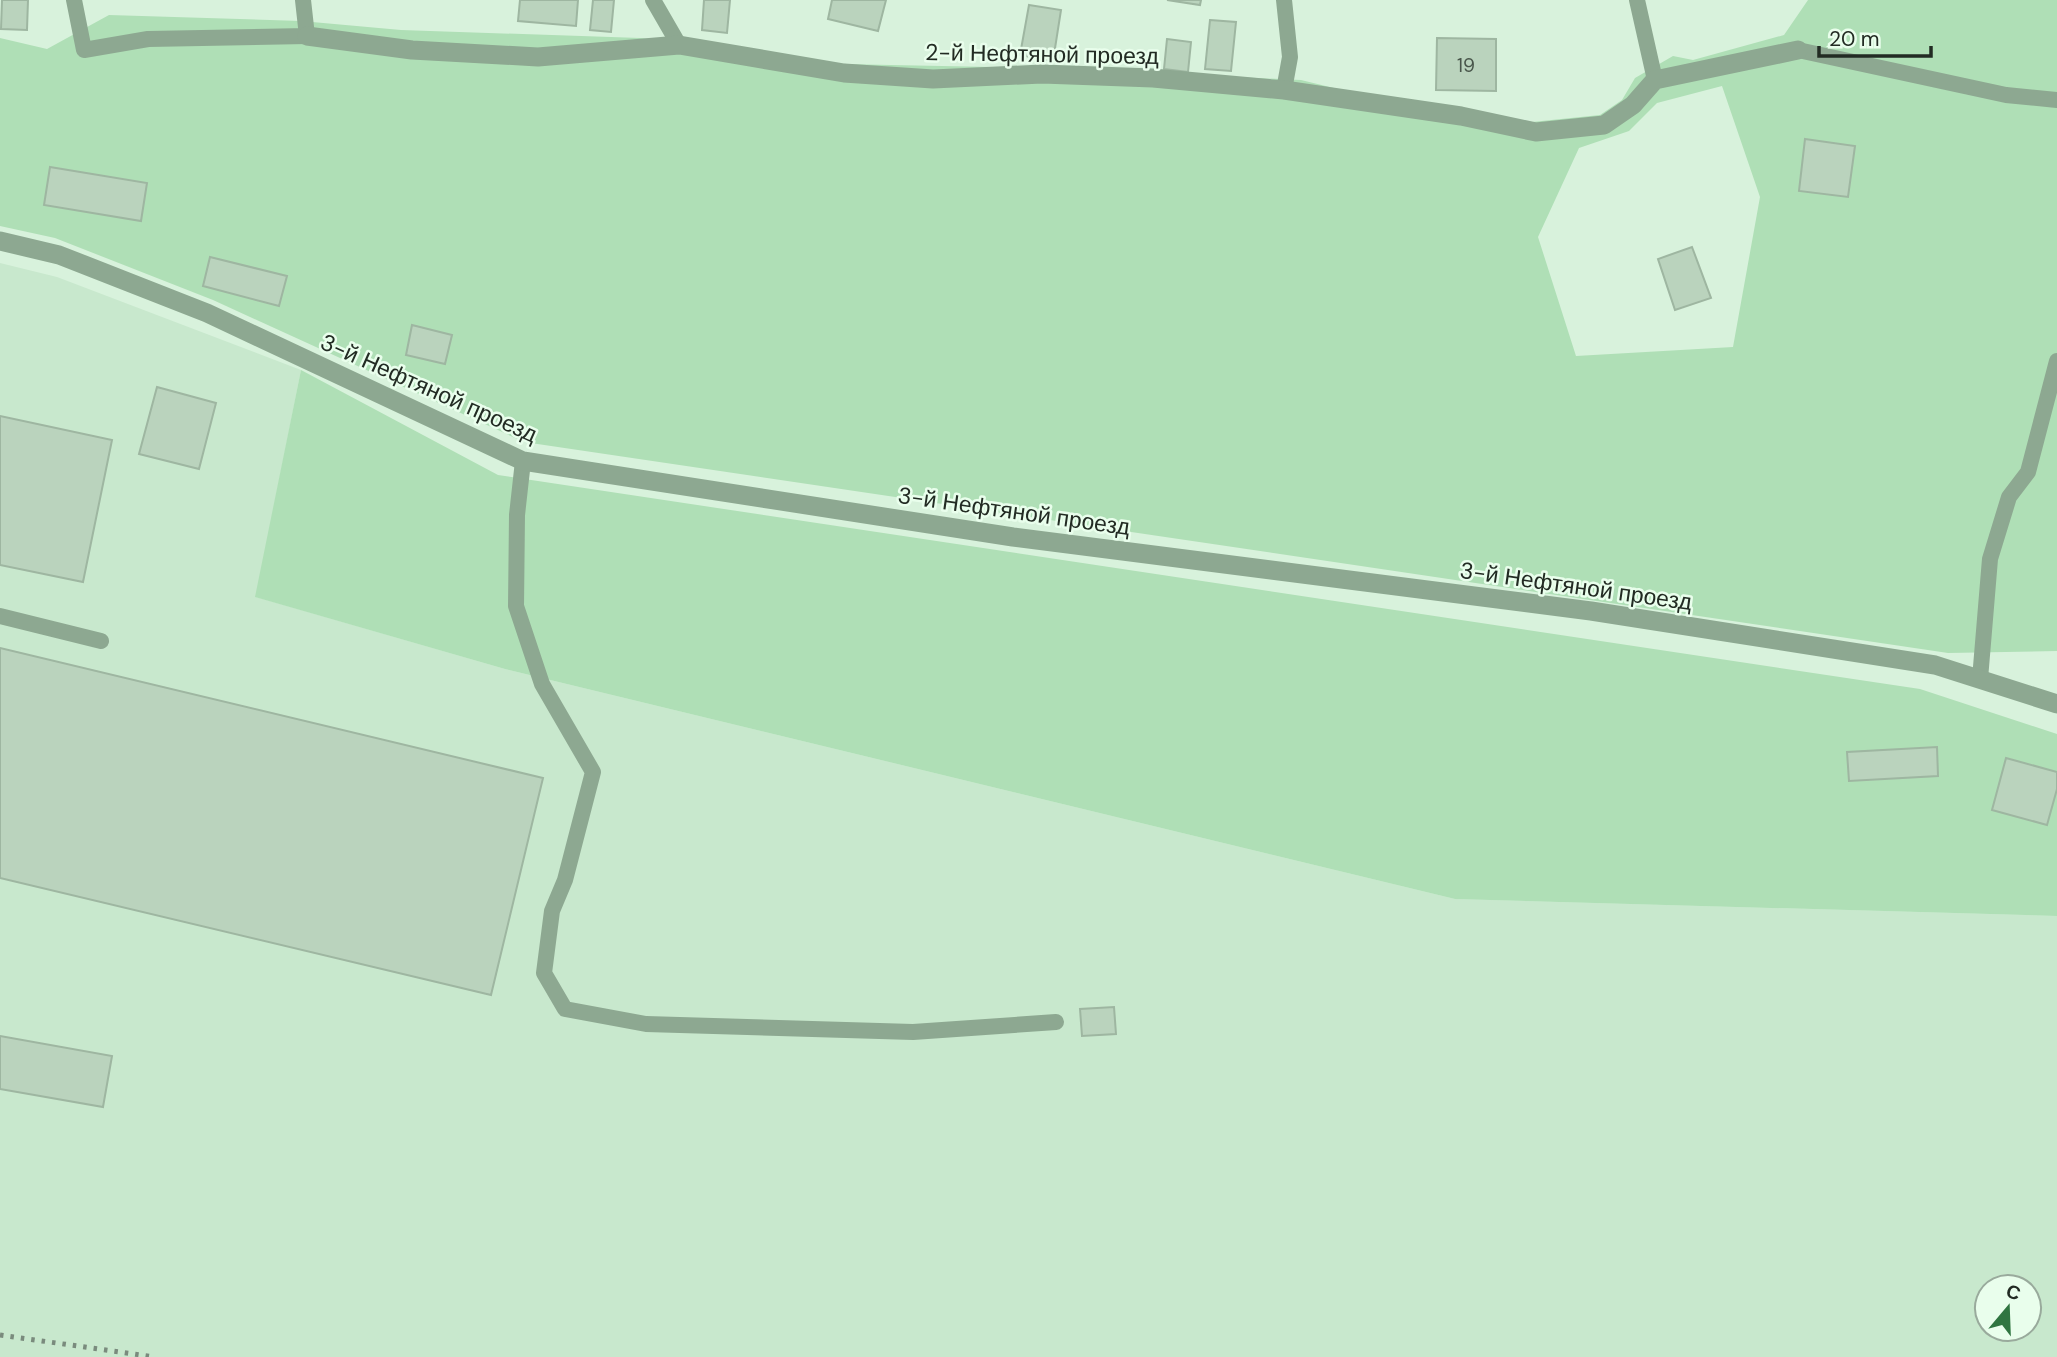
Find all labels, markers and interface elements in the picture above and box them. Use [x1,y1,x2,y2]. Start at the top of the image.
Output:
scale bar [1819,14,1931,58]
text: 20 m [1829,25,1880,53]
street label: 2-й Нефтяной проезд [925,37,1160,71]
house number: 19 [1457,53,1475,78]
street label: 3-й Нефтяной проезд [316,327,543,450]
street label: 3-й Нефтяной проезд [896,480,1133,542]
street label: 3-й Нефтяной проезд [1458,555,1695,617]
north arrow [1973,1273,2043,1343]
text: С [2003,1278,2024,1307]

